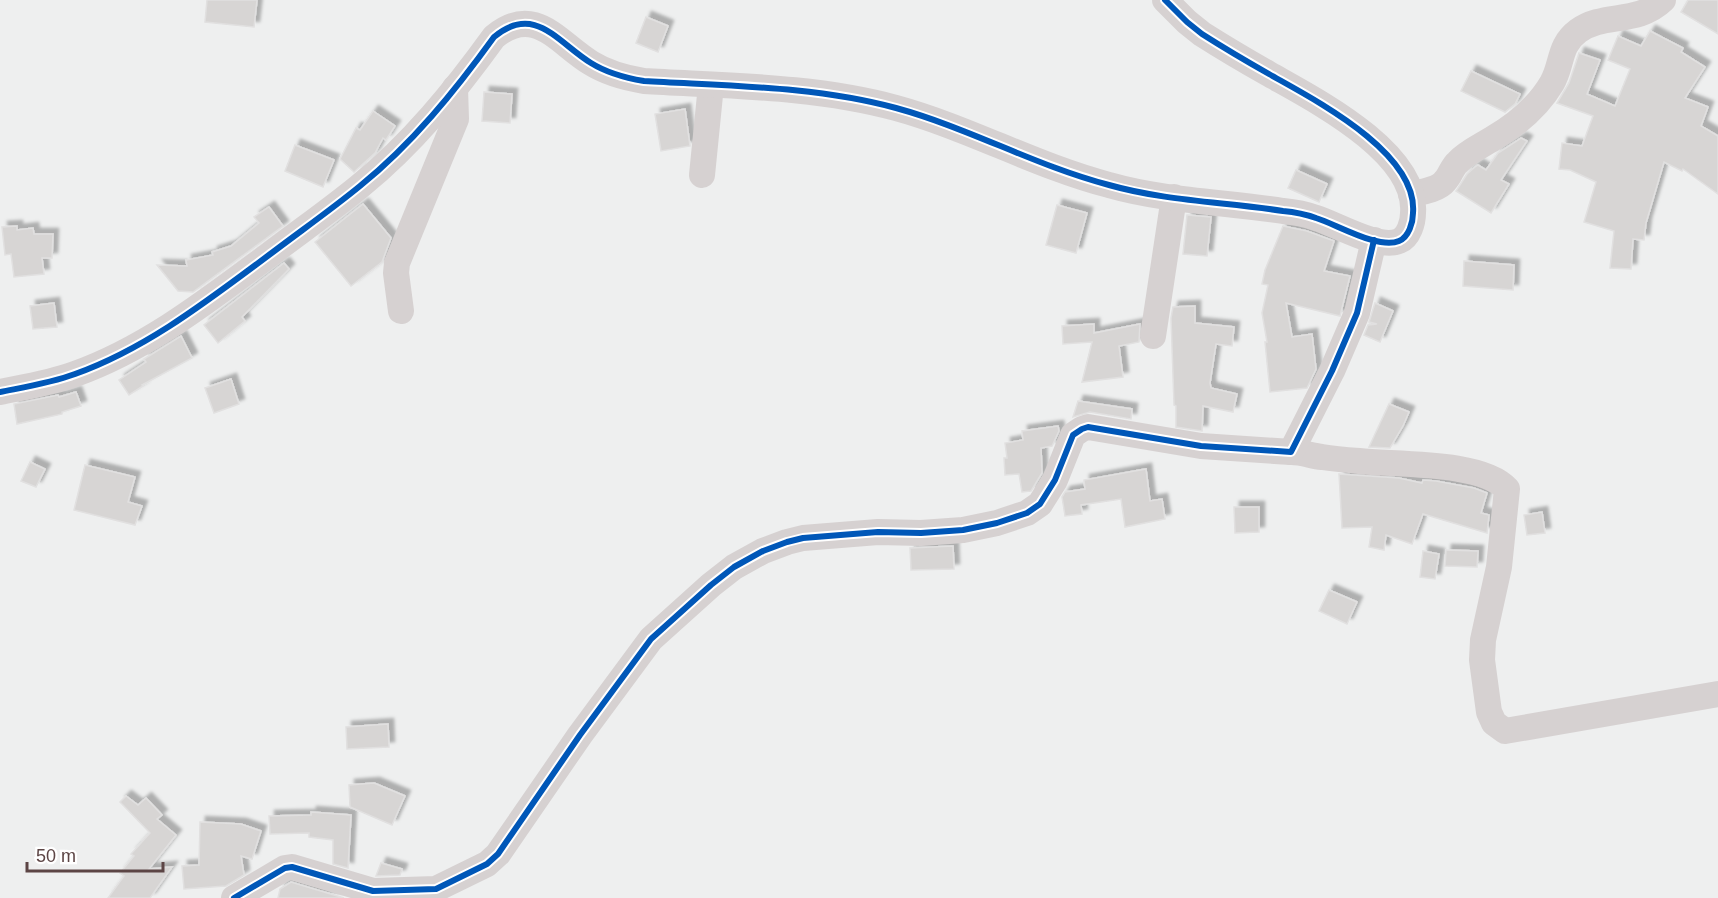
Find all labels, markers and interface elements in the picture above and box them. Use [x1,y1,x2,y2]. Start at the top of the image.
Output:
scale bar [27,835,164,873]
text: 50 m [36,846,76,866]

